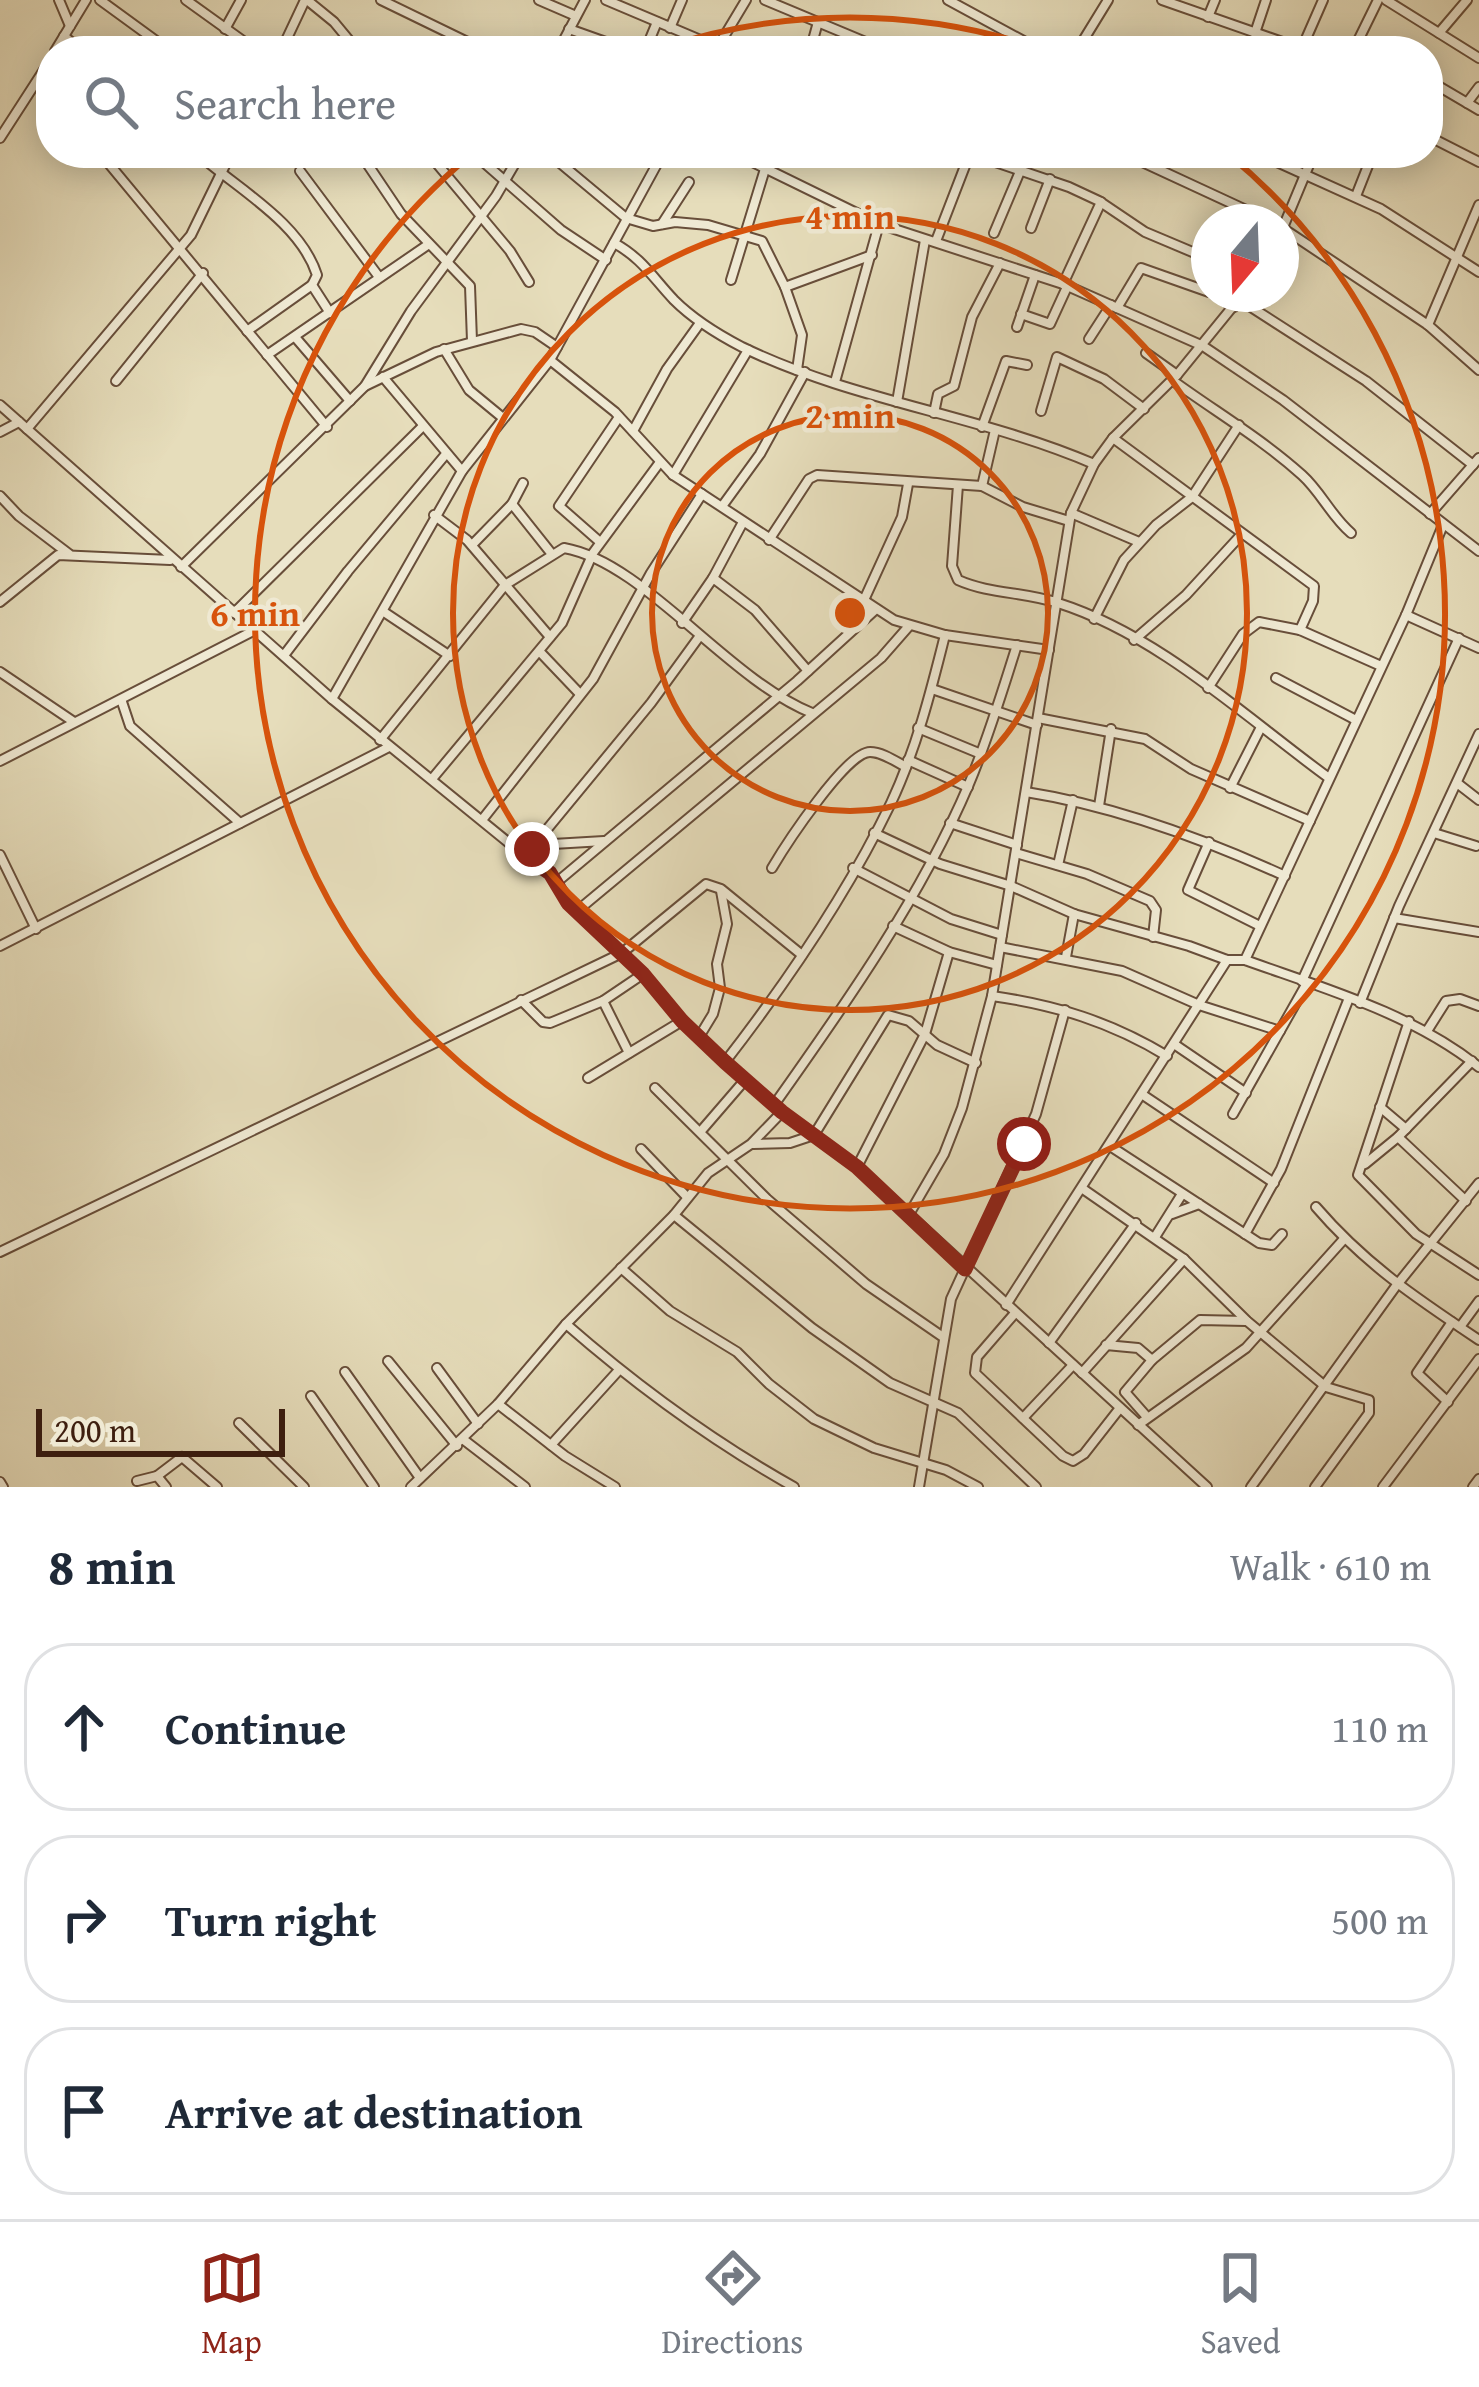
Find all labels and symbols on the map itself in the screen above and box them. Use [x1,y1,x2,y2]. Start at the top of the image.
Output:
text: 4 min [805,189,895,242]
north arrow [1191,204,1299,312]
text: 2 min [805,388,895,441]
text: 6 min [210,586,300,639]
centre of rings [829,592,871,634]
route end [505,822,559,876]
route start [997,1117,1051,1171]
scale bar [36,1403,285,1456]

